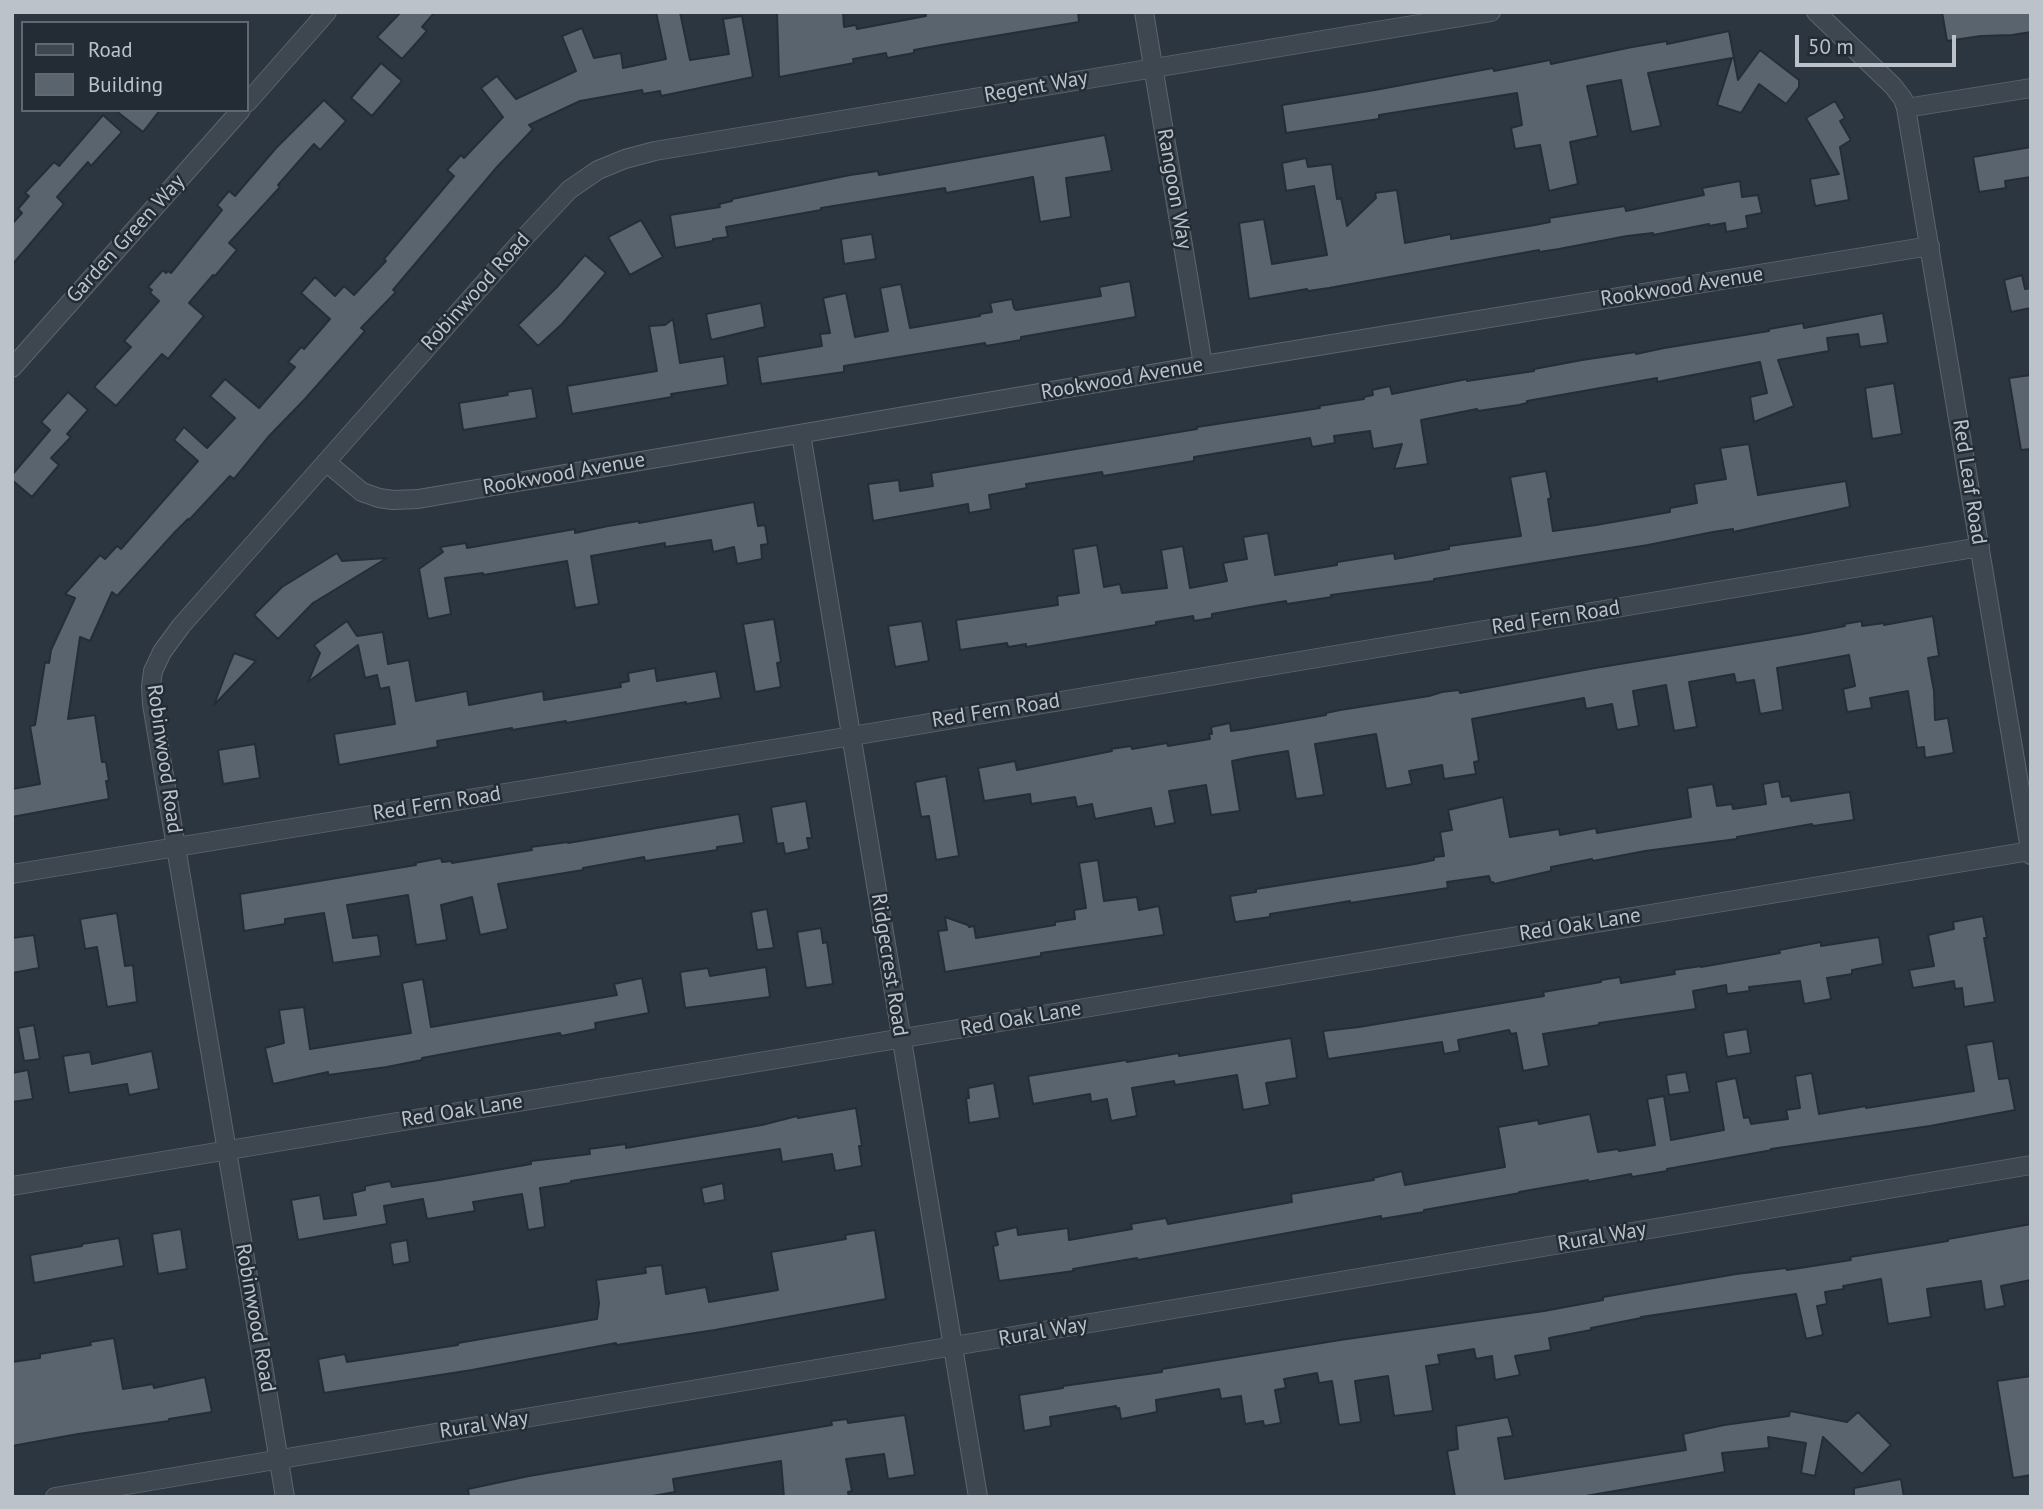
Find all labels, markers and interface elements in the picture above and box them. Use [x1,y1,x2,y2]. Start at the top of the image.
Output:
legend [21,21,248,112]
scale bar [1798,21,1959,65]
text: 50 m [1808,33,1854,60]
text: Road [88,36,132,63]
street label: Regent Way [982,65,1090,109]
text: Building [88,71,163,98]
street label: Rangoon Way [1151,127,1197,251]
street label: Garden Green Way [62,169,190,309]
street label: Robinwood Road [416,228,536,356]
street label: Rookwood Avenue [1599,262,1765,312]
street label: Rookwood Avenue [1039,352,1205,406]
street label: Red Leaf Road [1947,418,1991,546]
street label: Rookwood Avenue [481,447,647,501]
street label: Red Fern Road [1490,595,1622,641]
street label: Robinwood Road [141,683,187,835]
street label: Red Fern Road [930,688,1062,734]
street label: Red Fern Road [371,781,503,827]
street label: Ridgecrest Road [865,892,913,1038]
street label: Red Oak Lane [1518,903,1642,947]
street label: Red Oak Lane [958,996,1084,1042]
street label: Red Oak Lane [400,1089,524,1133]
street label: Rural Way [1556,1217,1648,1257]
street label: Robinwood Road [230,1242,280,1394]
street label: Rural Way [997,1312,1089,1352]
street label: Rural Way [438,1406,530,1444]

